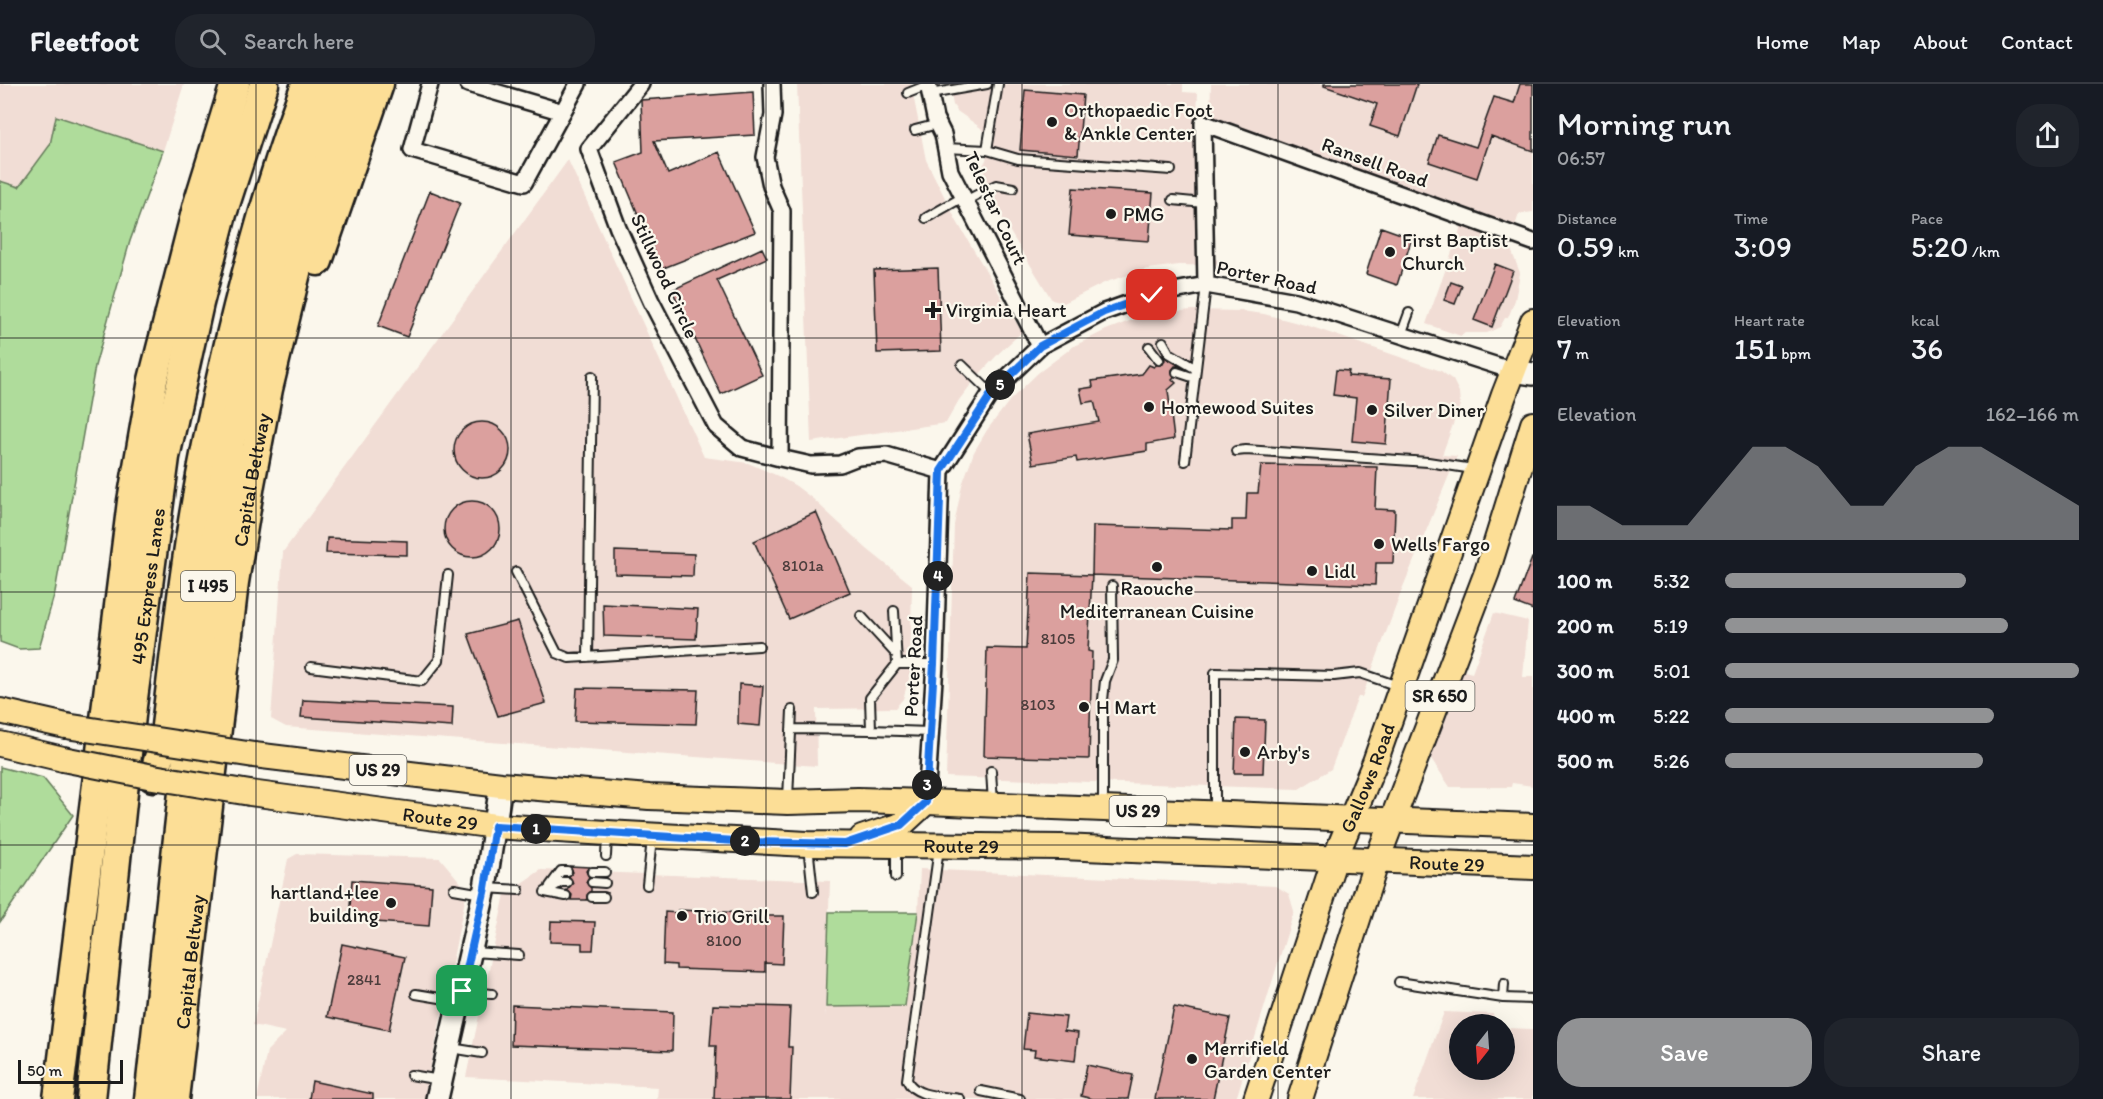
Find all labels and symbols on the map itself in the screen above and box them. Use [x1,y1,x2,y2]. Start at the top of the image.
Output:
place label: Orthopaedic Foot & Ankle Center [1064,98,1213,145]
marker: Orthopaedic Foot & Ankle Center [1045,115,1059,129]
street label: Ransell Road [1319,132,1432,192]
street label: Telestar Court [959,148,1033,268]
place label: PMG [1123,202,1164,226]
marker: PMG [1104,207,1118,221]
street label: Stillwood Circle [626,210,704,342]
place label: First Baptist Church [1402,228,1508,275]
marker: First Baptist Church [1383,245,1397,259]
street label: Porter Road [1215,255,1319,299]
pin [1126,269,1177,320]
place label: Virginia Heart [946,298,1067,322]
marker: Virginia Heart [924,301,942,319]
pin: 5 [985,370,1015,400]
place label: Homewood Suites [1161,395,1314,419]
place label: Silver Diner [1384,398,1484,422]
marker: Homewood Suites [1142,400,1156,414]
marker: Silver Diner [1365,403,1379,417]
street label: Capital Beltway [228,410,275,549]
street label: 495 Express Lanes [126,506,170,666]
place label: Wells Fargo [1391,532,1490,556]
marker: Wells Fargo [1372,537,1386,551]
house number: 8101a [782,556,825,575]
place label: Lidl [1324,559,1356,583]
marker: Raouche Mediterranean Cuisine [1150,560,1164,574]
pin: 4 [923,561,953,591]
marker: Lidl [1305,564,1319,578]
road number: I 495 [181,571,235,601]
place label: Raouche Mediterranean Cuisine [1060,576,1254,623]
street label: Porter Road [898,614,928,718]
house number: 8105 [1041,629,1075,648]
road number: SR 650 [1406,681,1474,711]
house number: 8103 [1021,695,1056,714]
place label: H Mart [1096,695,1157,719]
marker: H Mart [1077,700,1091,714]
street label: Gallows Road [1335,720,1400,836]
place label: Arby's [1257,740,1310,764]
marker: Arby's [1238,745,1252,759]
road number: US 29 [350,755,406,785]
pin: 3 [912,770,942,800]
road number: US 29 [1110,796,1166,826]
street label: Route 29 [401,802,479,836]
pin: 1 [521,814,551,844]
pin: 2 [730,826,760,856]
street label: Route 29 [923,833,999,858]
street label: Route 29 [1409,850,1485,877]
place label: hartland+lee building [270,880,380,927]
street label: Capital Beltway [170,893,210,1031]
marker: hartland+lee building [384,896,398,910]
place label: Trio Grill [694,904,770,928]
marker: Trio Grill [675,909,689,923]
house number: 8100 [706,931,742,950]
pin [436,965,487,1016]
house number: 2841 [347,970,382,989]
north arrow [1449,1014,1515,1080]
place label: Merrifield Garden Center [1204,1036,1331,1083]
marker: Merrifield Garden Center [1185,1052,1199,1066]
scale bar [18,1057,123,1084]

